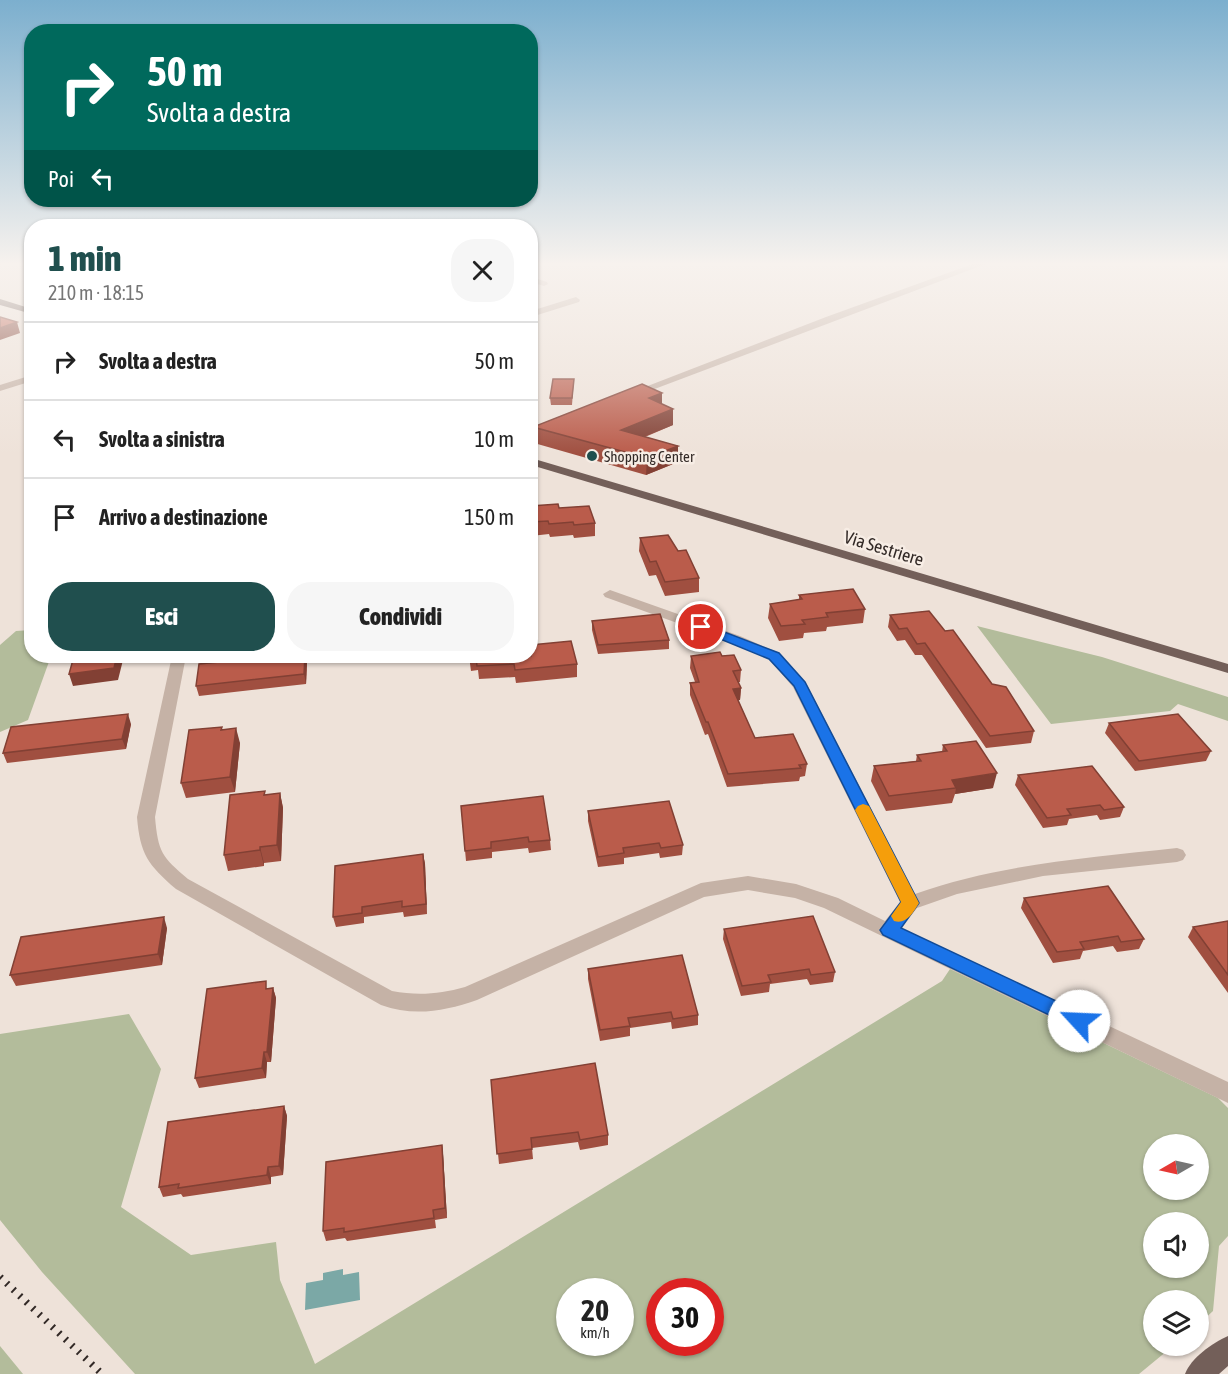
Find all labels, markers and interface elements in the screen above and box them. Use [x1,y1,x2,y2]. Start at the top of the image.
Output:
text: 50 m [147,47,222,95]
icon: right [48,48,126,126]
text: Svolta a destra [147,97,291,128]
icon: left [86,162,119,195]
text: Poi [48,166,74,192]
text: 1 min [48,237,122,279]
button: close [451,239,514,302]
text: 210 m · 18:15 [48,281,144,304]
icon: right [48,345,81,378]
text: Svolta a destra [99,348,217,374]
text: 50 m [474,348,514,374]
icon: left [48,423,81,456]
text: Svolta a sinistra [99,426,225,452]
text: 10 m [474,426,514,452]
place label: Shopping Center [604,448,695,465]
marker: Shopping Center [585,449,599,463]
icon: arrive [48,501,81,534]
text: Arrivo a destinazione [99,504,268,530]
text: 150 m [464,504,514,530]
street label: Via Sestriere [842,526,926,570]
button: Esci [48,582,275,651]
button: Condividi [287,582,514,651]
pin [675,601,726,652]
icon: arrive [684,610,717,643]
position arrow [1047,989,1111,1053]
north arrow [1143,1134,1209,1200]
map controls [1143,1134,1209,1356]
button: sound [1143,1212,1209,1278]
speed limit sign: 30 [646,1278,724,1356]
button: layers [1143,1290,1209,1356]
text: 20 [581,1293,609,1327]
text: km/h [580,1324,610,1341]

